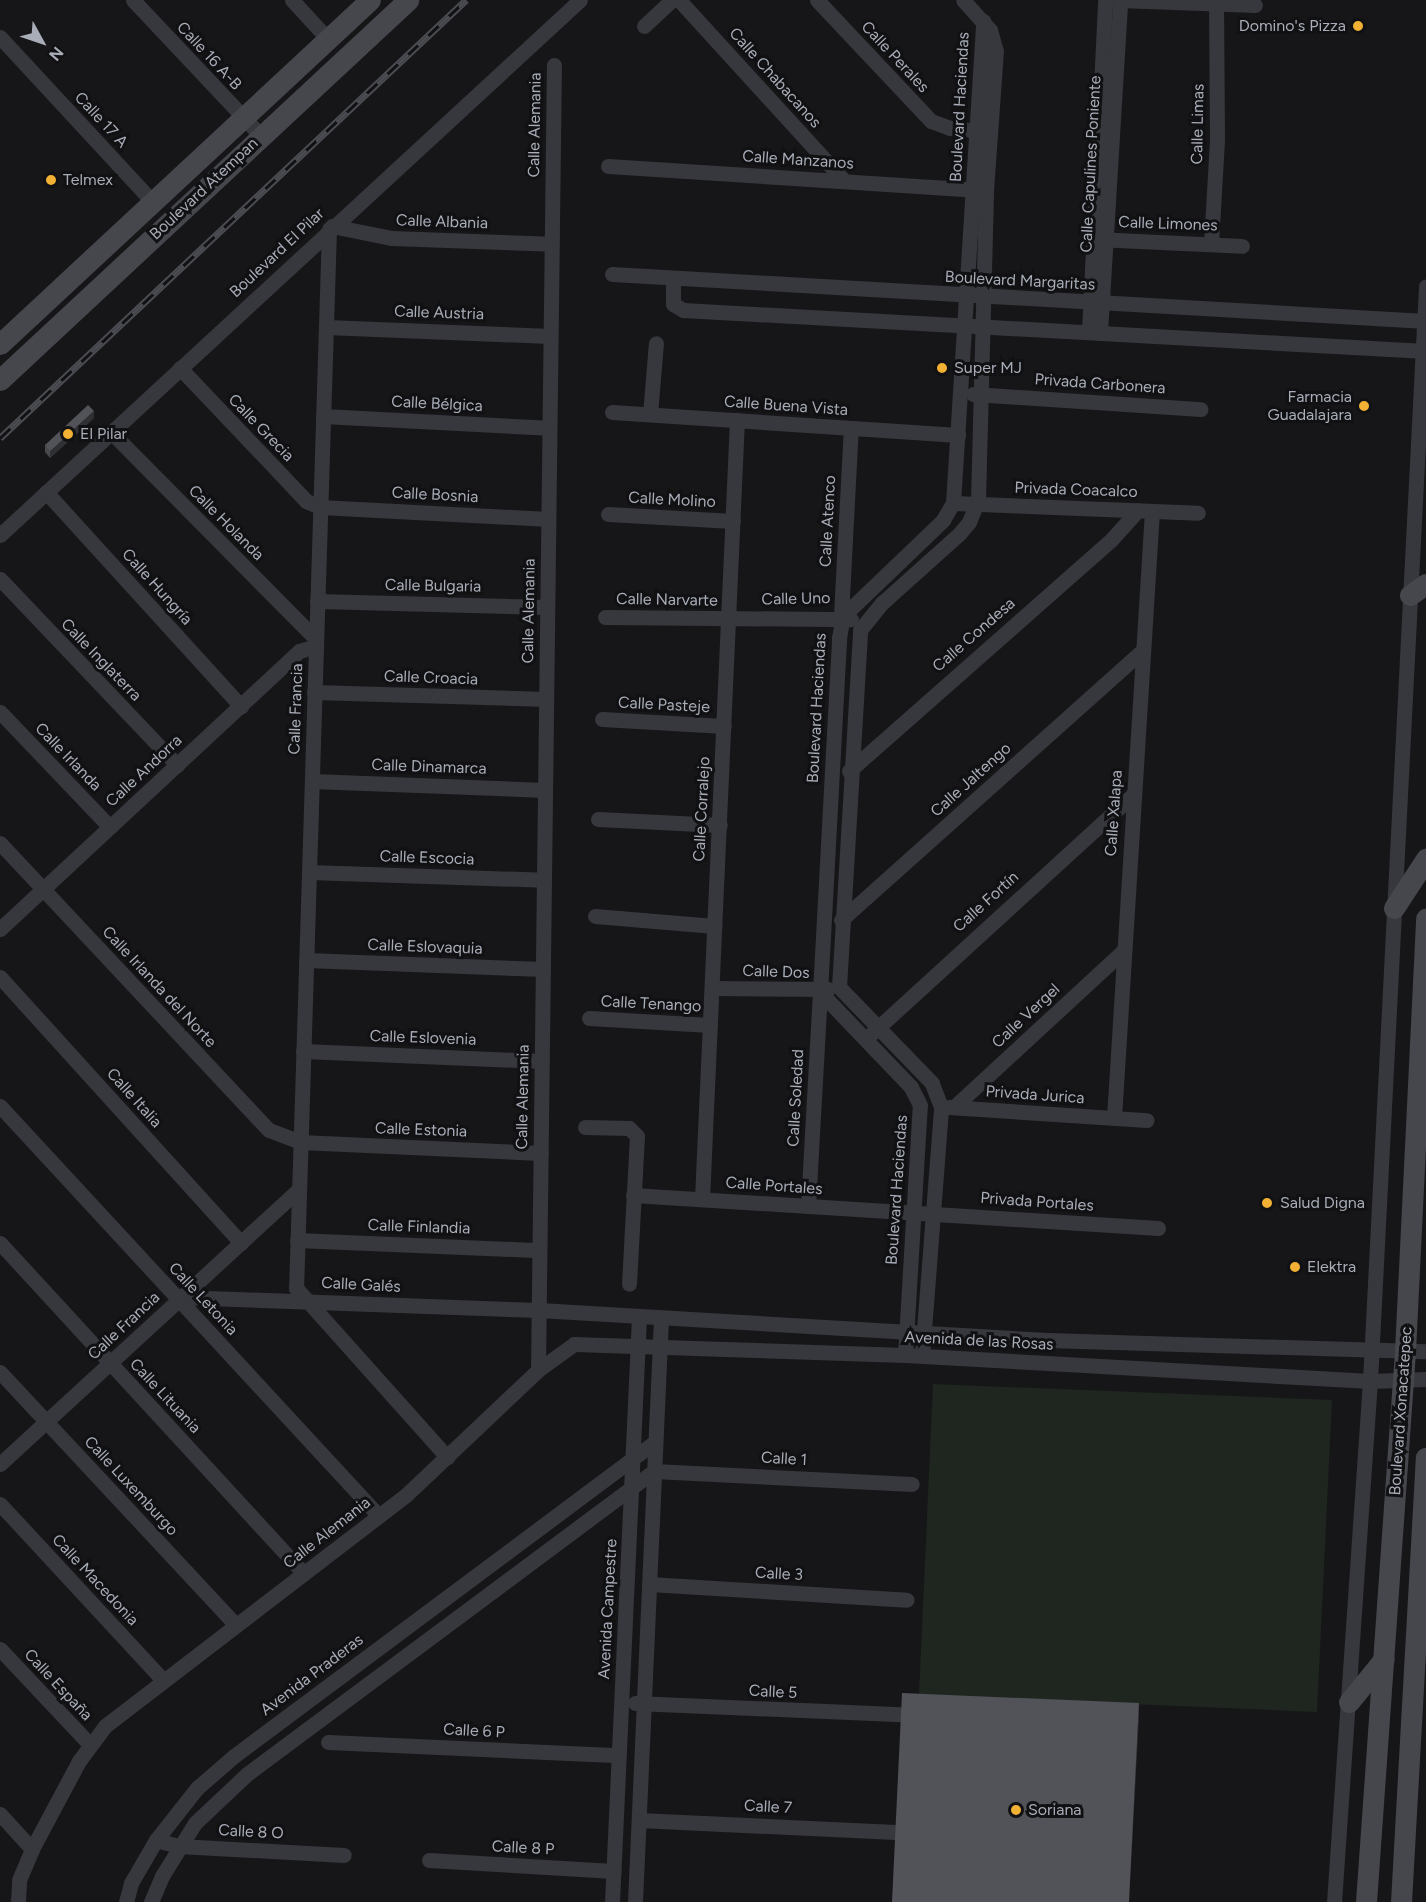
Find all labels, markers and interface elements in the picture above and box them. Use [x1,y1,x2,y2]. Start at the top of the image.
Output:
north arrow [12,12,72,72]
place label: Domino's Pizza [1239,16,1346,36]
street label: Calle Perales [857,17,933,97]
street label: Calle 16 A-B [173,18,245,94]
marker: Domino's Pizza [1351,19,1365,33]
street label: Calle Chabacanos [725,24,825,132]
street label: Boulevard Haciendas [946,31,974,183]
text: N [45,43,67,65]
street label: Calle Alemania [524,72,546,178]
street label: Calle Capulines Poniente [1077,75,1105,253]
street label: Calle Limas [1188,83,1208,165]
street label: Calle 17 A [70,88,132,152]
street label: Boulevard Atempan [146,134,262,244]
street label: Calle Manzanos [742,147,854,173]
place label: Telmex [63,170,113,190]
marker: Telmex [44,173,58,187]
street label: Boulevard El Pilar [226,204,328,302]
street label: Calle Albania [396,211,488,233]
street label: Calle Limones [1118,213,1218,235]
street label: Boulevard Margaritas [944,267,1096,295]
street label: Calle Austria [394,302,484,324]
place label: Super MJ [954,358,1022,378]
marker: Super MJ [935,361,949,375]
street label: Privada Carbonera [1034,370,1166,398]
place label: Farmacia Guadalajara [1268,387,1352,425]
street label: Calle Grecia [224,390,298,466]
street label: Calle Bélgica [391,392,483,416]
street label: Calle Buena Vista [723,392,849,420]
marker: Farmacia Guadalajara [1357,399,1371,413]
place label: El Pilar [80,424,127,444]
marker: El Pilar [61,427,75,441]
street label: Calle Atenco [816,475,840,567]
street label: Privada Coacalco [1014,478,1138,502]
street label: Calle Holanda [184,481,268,565]
street label: Calle Bosnia [391,483,479,507]
street label: Calle Molino [628,488,716,512]
street label: Calle Hungría [118,545,196,629]
street label: Calle Alemania [518,558,540,664]
street label: Calle Bulgaria [385,576,481,596]
street label: Calle Uno [761,589,831,609]
street label: Calle Narvarte [616,590,718,610]
street label: Calle Condesa [929,594,1019,676]
street label: Calle Inglaterra [57,615,145,705]
street label: Boulevard Haciendas [803,632,831,784]
street label: Calle Francia [285,663,307,755]
street label: Calle Croacia [384,667,478,689]
street label: Calle Pasteje [618,693,710,717]
street label: Calle Irlanda [31,719,105,795]
street label: Calle Andorra [102,731,186,811]
street label: Calle Jaltengo [927,739,1015,821]
street label: Calle Dinamarca [371,755,487,779]
street label: Calle Corralejo [690,756,714,862]
street label: Calle Xalapa [1101,769,1127,857]
street label: Calle Escocia [379,847,475,869]
street label: Calle Fortín [949,868,1023,936]
street label: Calle Irlanda del Norte [98,922,220,1052]
street label: Calle Eslovaquia [367,935,483,959]
street label: Calle Dos [742,961,810,983]
street label: Calle Vergel [988,980,1064,1052]
street label: Calle Tenango [600,992,702,1016]
street label: Calle Eslovenia [369,1027,477,1049]
street label: Calle Alemania [512,1044,534,1150]
street label: Calle Soledad [784,1049,808,1147]
street label: Calle Italia [102,1064,166,1132]
street label: Privada Jurica [985,1082,1085,1108]
street label: Boulevard Haciendas [882,1114,912,1266]
street label: Calle Estonia [374,1119,468,1141]
street label: Calle Portales [725,1173,823,1199]
street label: Privada Portales [980,1188,1094,1216]
place label: Salud Digna [1280,1193,1365,1213]
marker: Salud Digna [1258,1194,1276,1212]
street label: Calle Finlandia [367,1216,471,1238]
place label: Elektra [1307,1257,1356,1277]
street label: Calle Letonia [164,1259,242,1339]
marker: Elektra [1288,1260,1302,1274]
street label: Calle Galés [321,1273,401,1297]
street label: Calle Francia [84,1288,164,1364]
street label: Boulevard Xonacatepec [1386,1326,1416,1496]
street label: Avenida de las Rosas [904,1328,1054,1354]
street label: Calle Lituania [125,1355,205,1437]
street label: Calle Luxemburgo [80,1432,182,1540]
street label: Calle 1 [761,1448,807,1470]
street label: Calle Alemania [280,1493,374,1573]
street label: Calle Macedonia [48,1530,142,1630]
street label: Avenida Campestre [595,1538,621,1680]
street label: Calle 3 [754,1563,804,1585]
street label: Avenida Praderas [257,1630,367,1720]
street label: Calle España [20,1645,96,1725]
street label: Calle 5 [748,1681,798,1703]
street label: Calle 6 P [443,1720,505,1742]
street label: Calle 7 [744,1796,792,1818]
place label: Soriana [1028,1800,1081,1820]
marker: Soriana [1009,1803,1023,1817]
street label: Calle 8 O [218,1821,284,1843]
street label: Calle 8 P [491,1837,555,1859]

